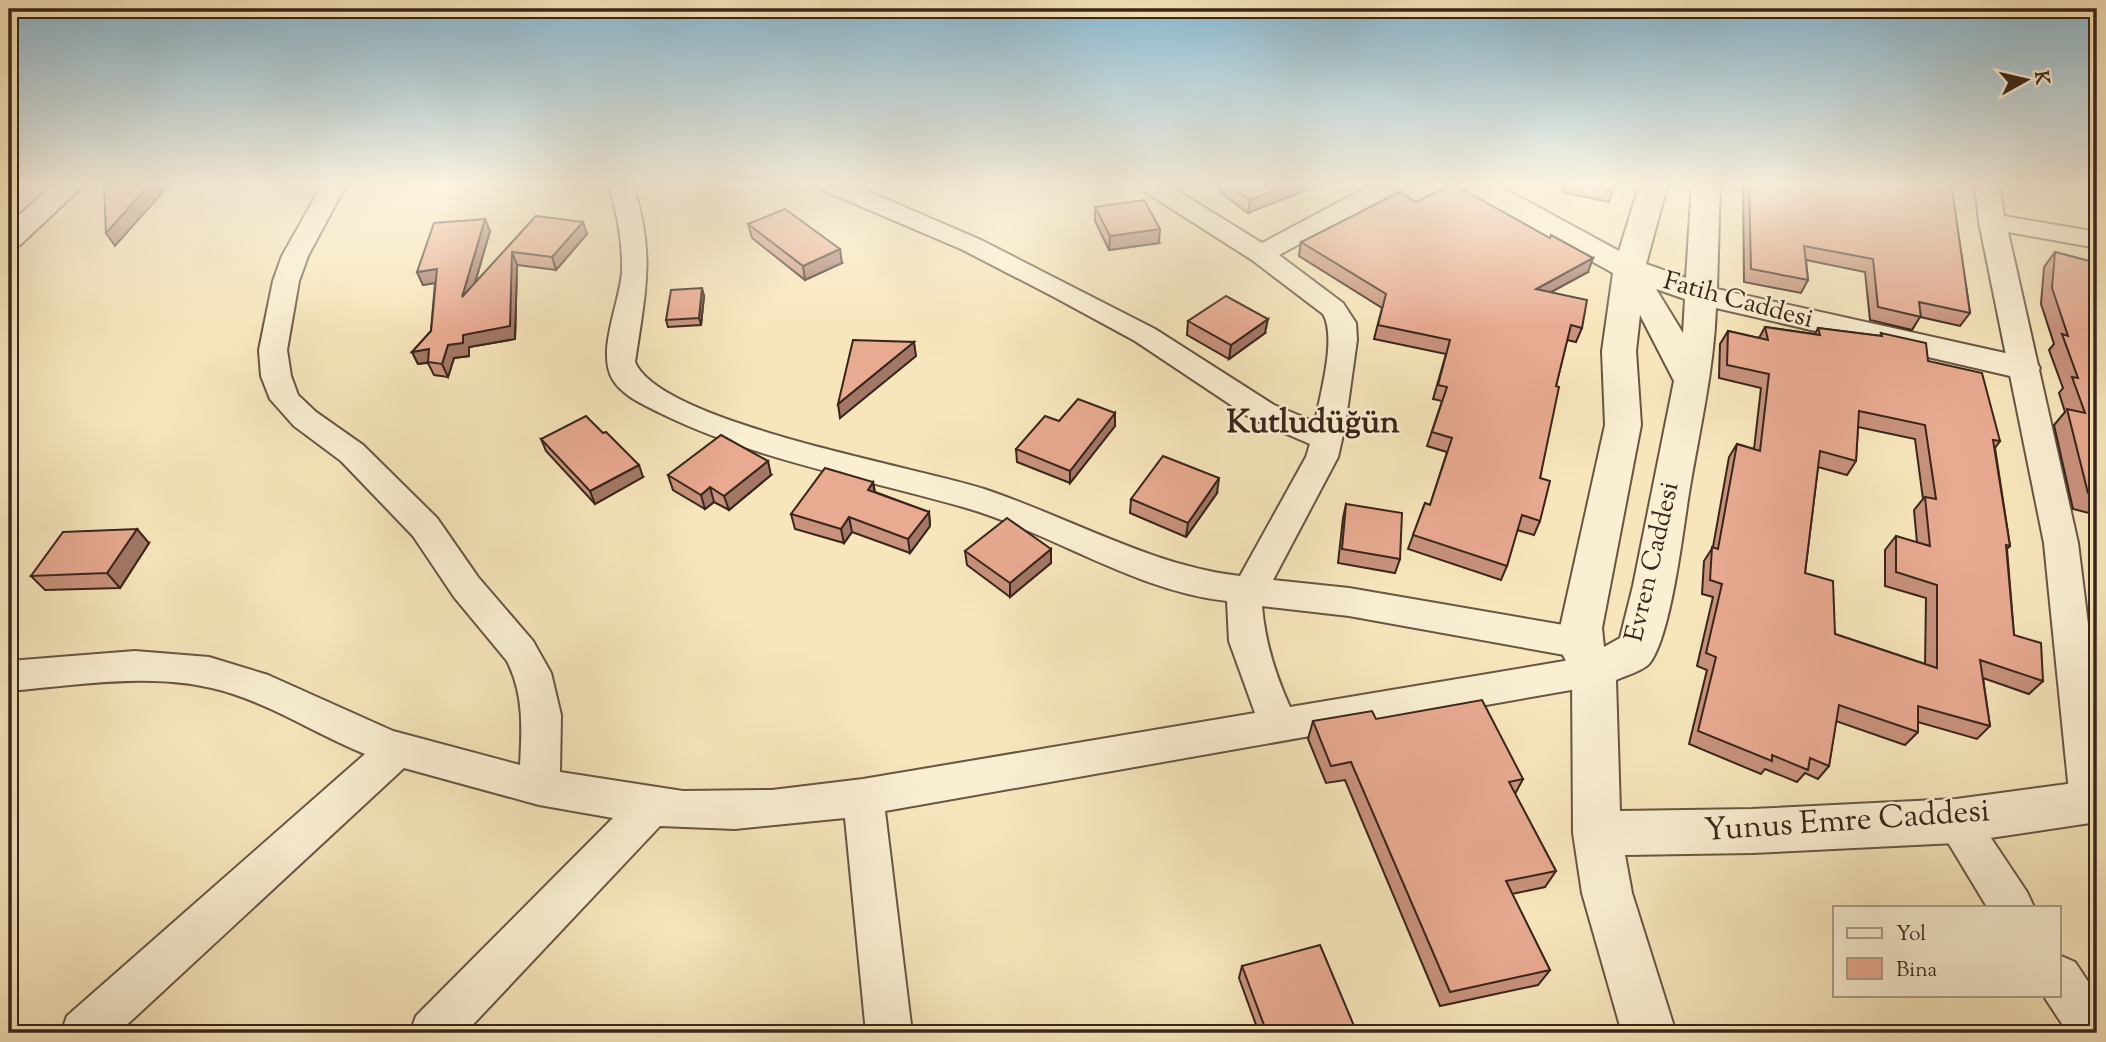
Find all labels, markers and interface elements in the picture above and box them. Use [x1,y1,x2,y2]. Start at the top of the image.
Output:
north arrow [1990,46,2060,116]
text: K [2026,69,2055,87]
street label: Fatih Caddesi [1659,263,1817,339]
district label: Kutludüğün [1227,400,1400,448]
street label: Evren Caddesi [1617,478,1689,646]
street label: Yunus Emre Caddesi [1703,789,1991,855]
legend [1833,906,2060,996]
text: Yol [1896,920,1926,950]
text: Bina [1896,956,1938,986]

